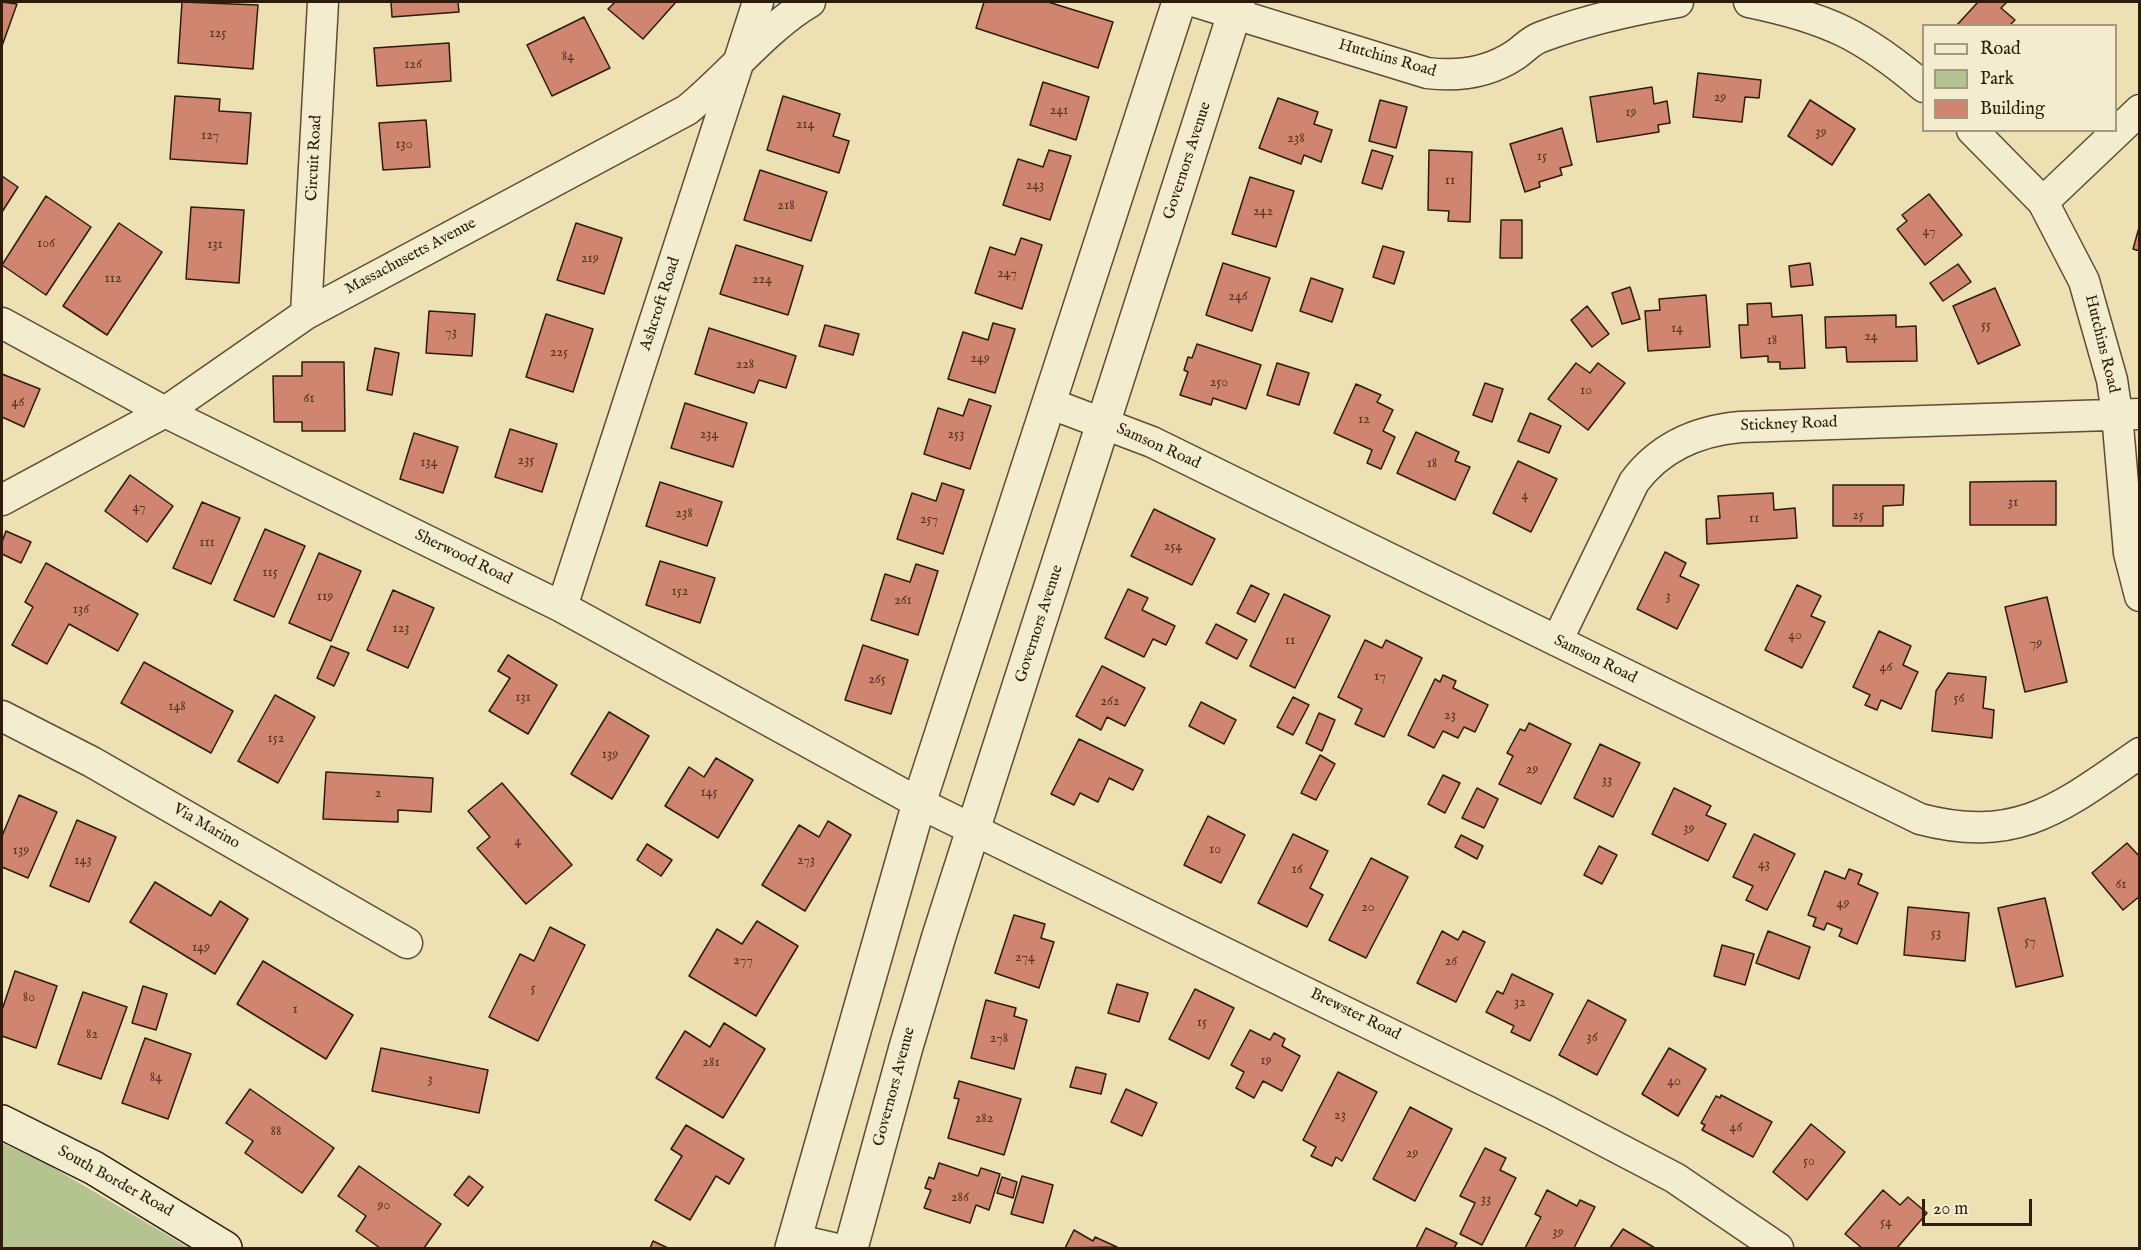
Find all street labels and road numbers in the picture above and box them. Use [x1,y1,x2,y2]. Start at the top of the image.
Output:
street label: Hutchins Road [1336,36,1438,82]
street label: Governors Avenue [1160,100,1216,222]
street label: Circuit Road [303,115,327,201]
street label: Massachusetts Avenue [342,214,480,300]
street label: Ashcroft Road [637,255,685,353]
street label: Hutchins Road [2079,293,2123,395]
street label: Stickney Road [1740,414,1838,436]
street label: Samson Road [1113,420,1203,474]
street label: Sherwood Road [411,526,515,590]
street label: Governors Avenue [1012,563,1068,685]
street label: Samson Road [1550,632,1640,688]
street label: Via Marino [169,800,243,854]
street label: Brewster Road [1307,985,1403,1045]
street label: Governors Avenue [870,1025,920,1149]
street label: South Border Road [54,1142,176,1222]

